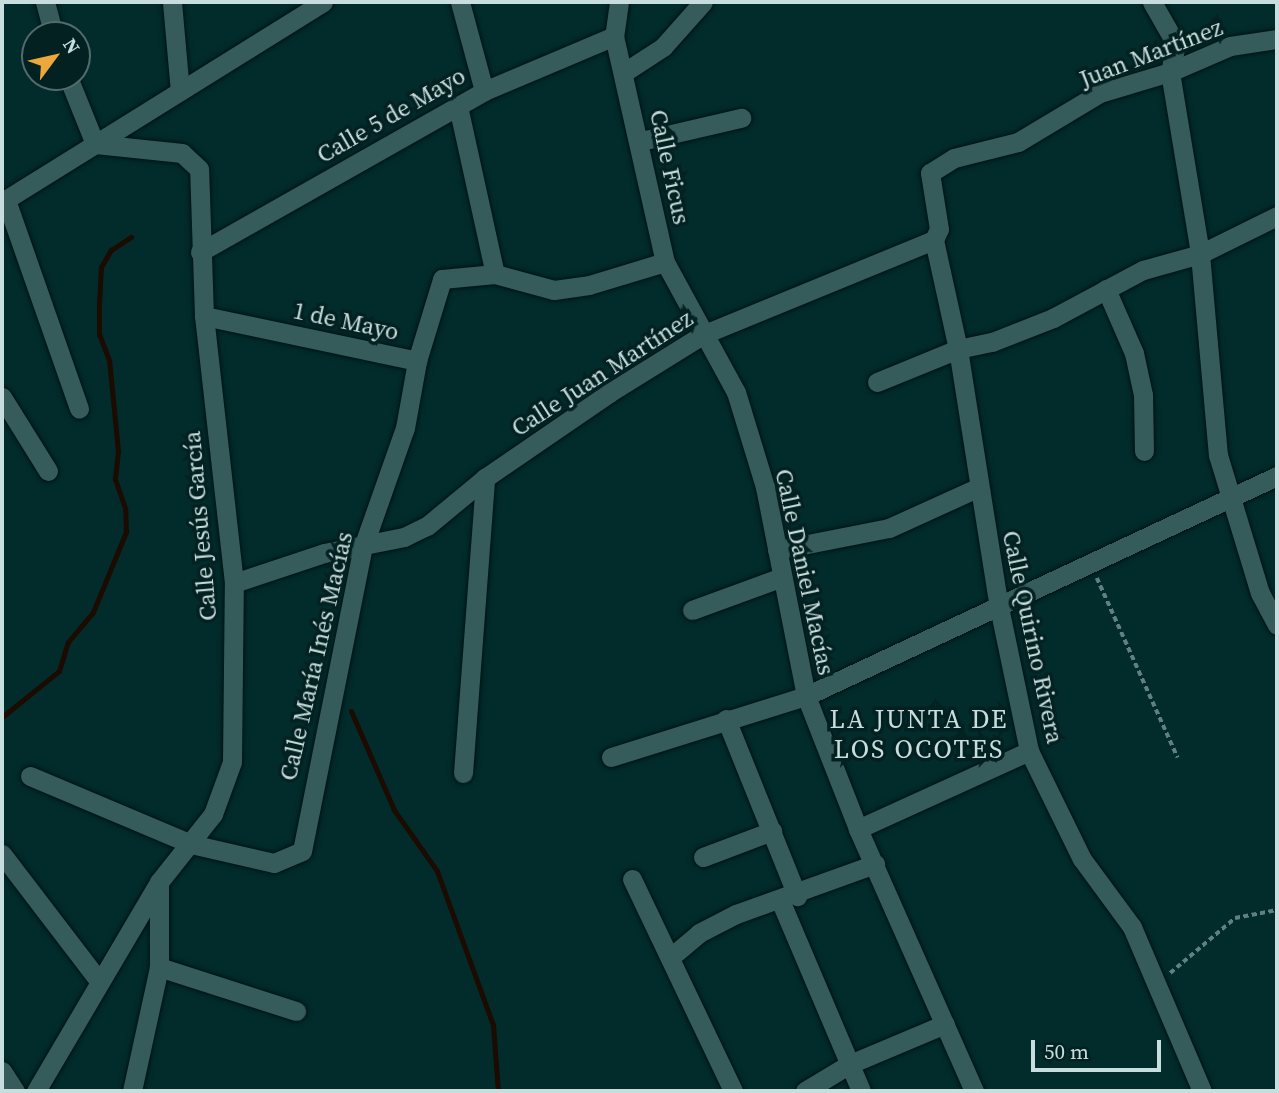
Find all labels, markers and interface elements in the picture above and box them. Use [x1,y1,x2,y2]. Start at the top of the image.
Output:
street label: Juan Martínez [1075,12,1227,94]
north arrow [21,21,91,91]
text: N [57,33,87,59]
street label: Calle 5 de Mayo [312,61,470,169]
street label: Calle Ficus [644,107,696,227]
street label: 1 de Mayo [291,296,401,346]
street label: Calle Juan Martínez [506,304,698,442]
street label: Calle Jesús García [177,430,223,622]
street label: Calle Daniel Macías [769,466,841,678]
street label: Calle Quirino Rivera [996,528,1070,746]
street label: Calle María Inés Macías [273,529,359,783]
district label: LA JUNTA DE LOS OCOTES [831,704,1007,766]
scale bar [1034,1026,1164,1070]
text: 50 m [1044,1037,1089,1066]

